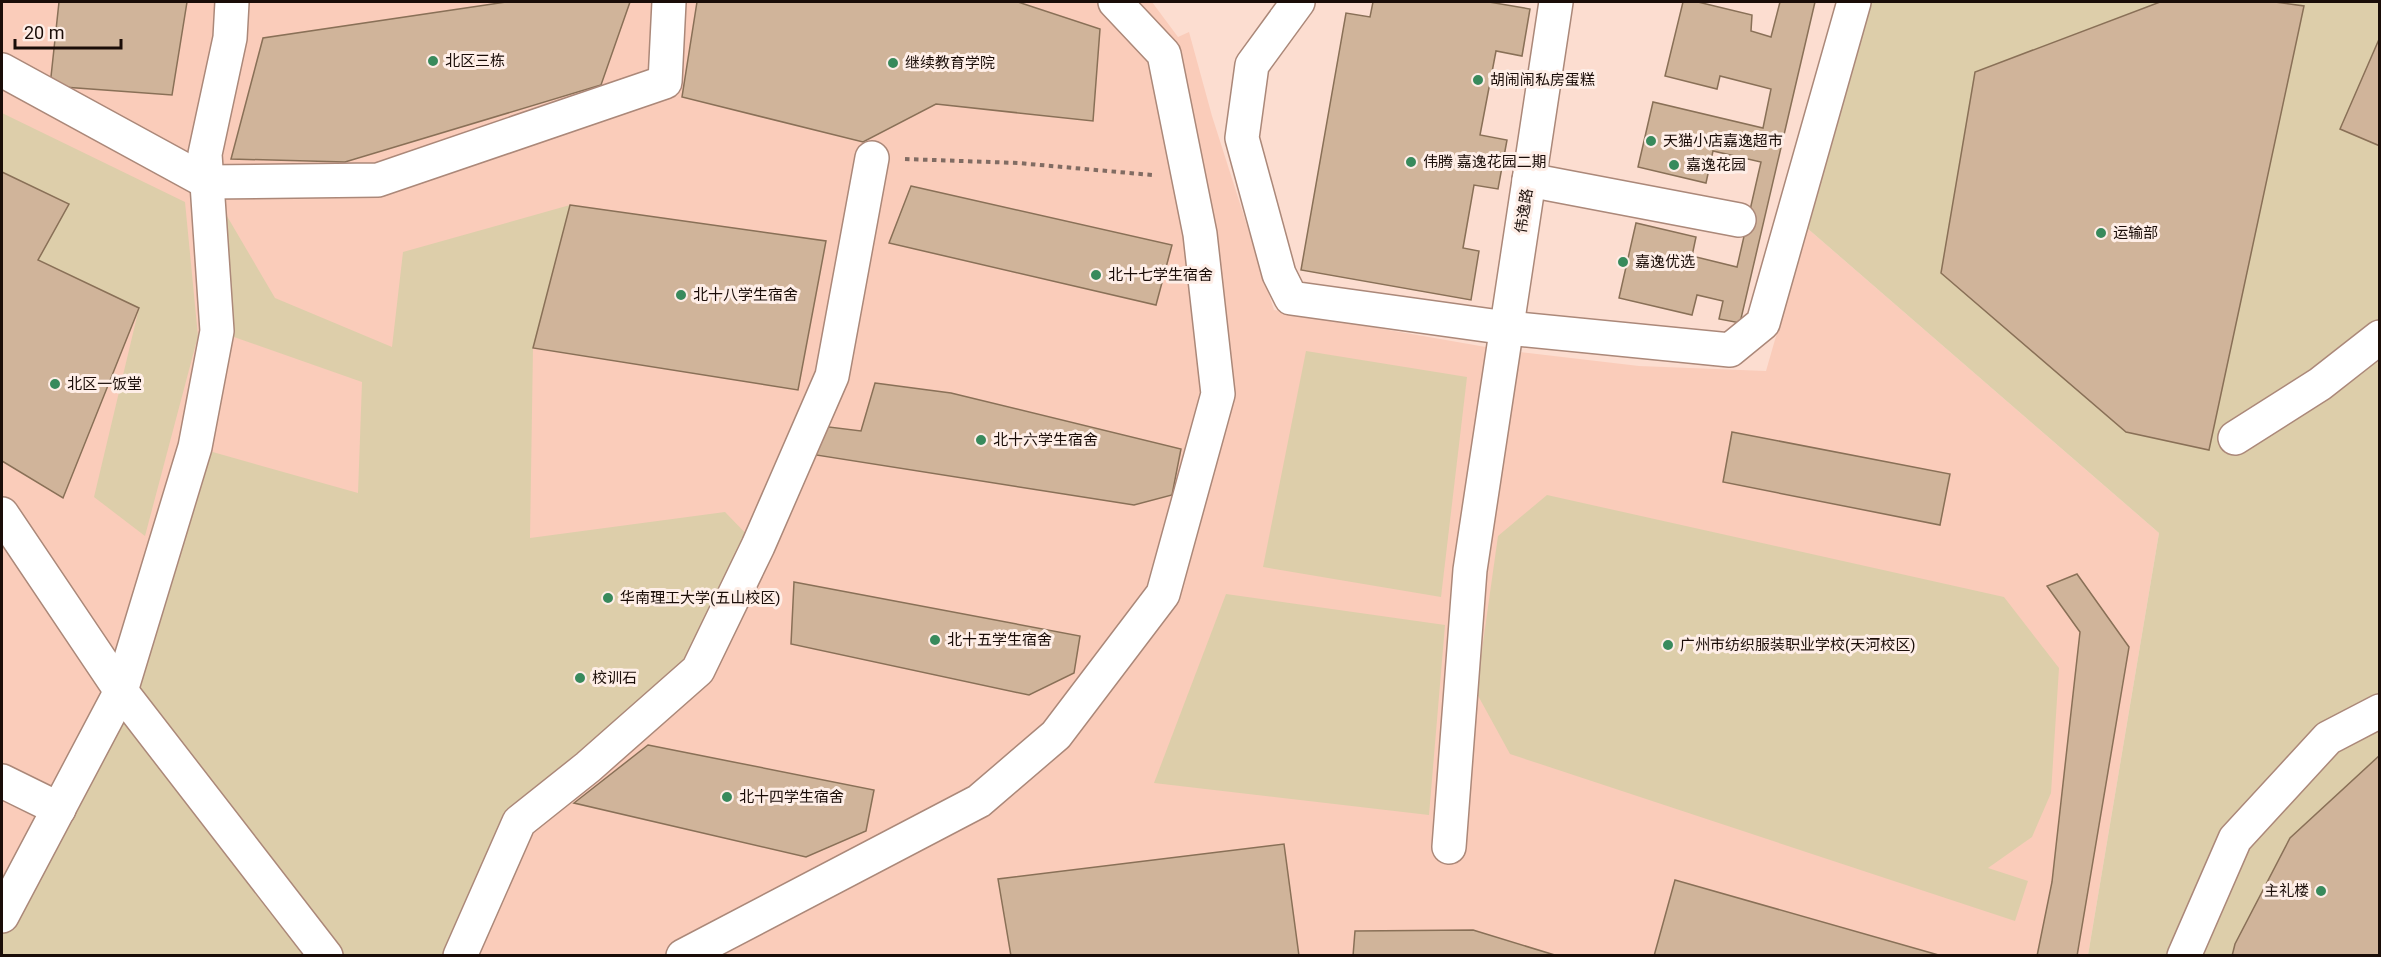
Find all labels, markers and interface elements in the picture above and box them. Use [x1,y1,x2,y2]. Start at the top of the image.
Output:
scale bar [15,12,122,50]
text: 20 m [24,22,64,43]
place label: 北区三栋 [445,52,505,70]
marker: 北区三栋 [426,54,440,68]
place label: 继续教育学院 [905,54,995,72]
marker: 继续教育学院 [886,56,900,70]
place label: 胡闹闹私房蛋糕 [1490,71,1595,89]
marker: 胡闹闹私房蛋糕 [1471,73,1485,87]
place label: 天猫小店嘉逸超市 [1663,132,1783,150]
marker: 天猫小店嘉逸超市 [1644,134,1658,148]
place label: 伟腾 嘉逸花园二期 [1423,153,1547,171]
marker: 伟腾 嘉逸花园二期 [1404,155,1418,169]
place label: 嘉逸花园 [1686,156,1746,174]
marker: 嘉逸花园 [1667,158,1681,172]
street label: 伟逸路 [1512,187,1536,235]
place label: 运输部 [2113,224,2158,242]
marker: 运输部 [2094,226,2108,240]
place label: 嘉逸优选 [1635,253,1695,271]
marker: 嘉逸优选 [1616,255,1630,269]
place label: 北十七学生宿舍 [1108,266,1213,284]
marker: 北十七学生宿舍 [1089,268,1103,282]
place label: 北十八学生宿舍 [693,286,798,304]
marker: 北十八学生宿舍 [674,288,688,302]
place label: 北区一饭堂 [67,375,142,393]
marker: 北区一饭堂 [48,377,62,391]
place label: 北十六学生宿舍 [993,431,1098,449]
marker: 北十六学生宿舍 [974,433,988,447]
place label: 华南理工大学(五山校区) [620,589,780,607]
marker: 华南理工大学(五山校区) [601,591,615,605]
place label: 北十五学生宿舍 [947,631,1052,649]
marker: 北十五学生宿舍 [928,633,942,647]
place label: 广州市纺织服装职业学校(天河校区) [1680,636,1915,654]
marker: 广州市纺织服装职业学校(天河校区) [1661,638,1675,652]
place label: 校训石 [592,669,637,687]
marker: 校训石 [573,671,587,685]
place label: 北十四学生宿舍 [739,788,844,806]
marker: 北十四学生宿舍 [720,790,734,804]
place label: 主礼楼 [2264,882,2309,900]
marker: 主礼楼 [2314,884,2328,898]

